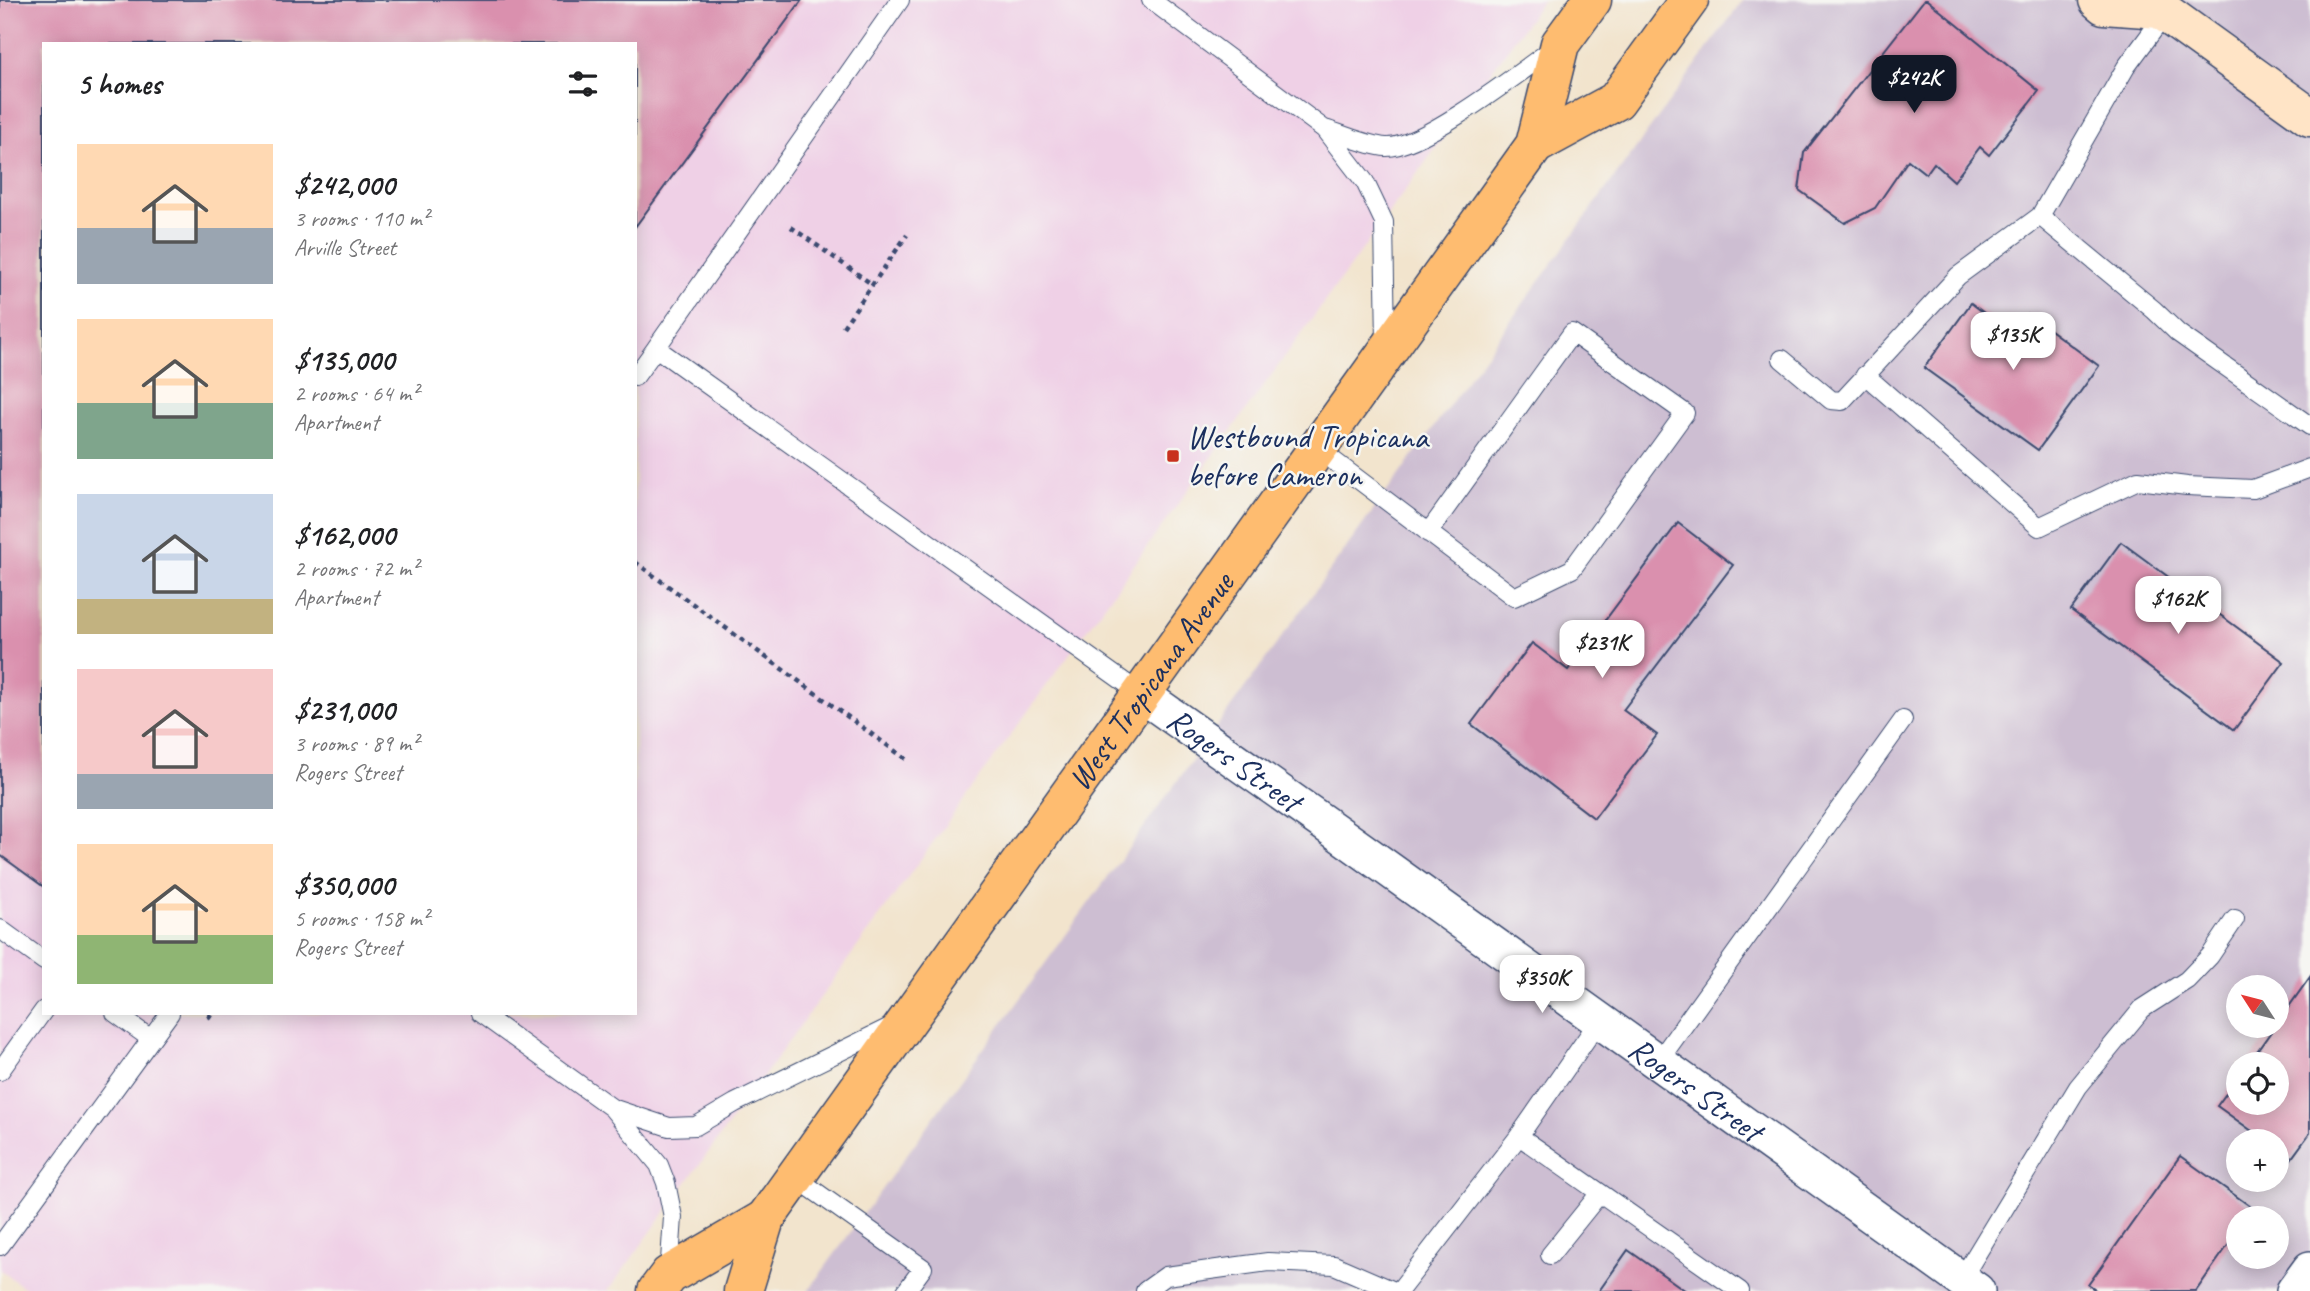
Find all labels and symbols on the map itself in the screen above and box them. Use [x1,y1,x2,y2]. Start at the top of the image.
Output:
pin: $242K [1865,55,1963,115]
pin: $135K [1964,312,2062,372]
place label: Westbound Tropicana before Cameron [1187,416,1431,496]
marker: Westbound Tropicana before Cameron [1165,448,1181,464]
street label: West Tropicana Avenue [1058,562,1244,798]
pin: $162K [2129,576,2227,636]
pin: $231K [1553,620,1651,680]
street label: Rogers Street [1159,698,1313,824]
pin: $350K [1493,956,1591,1015]
north arrow [2226,975,2289,1038]
street label: Rogers Street [1620,1027,1774,1154]

